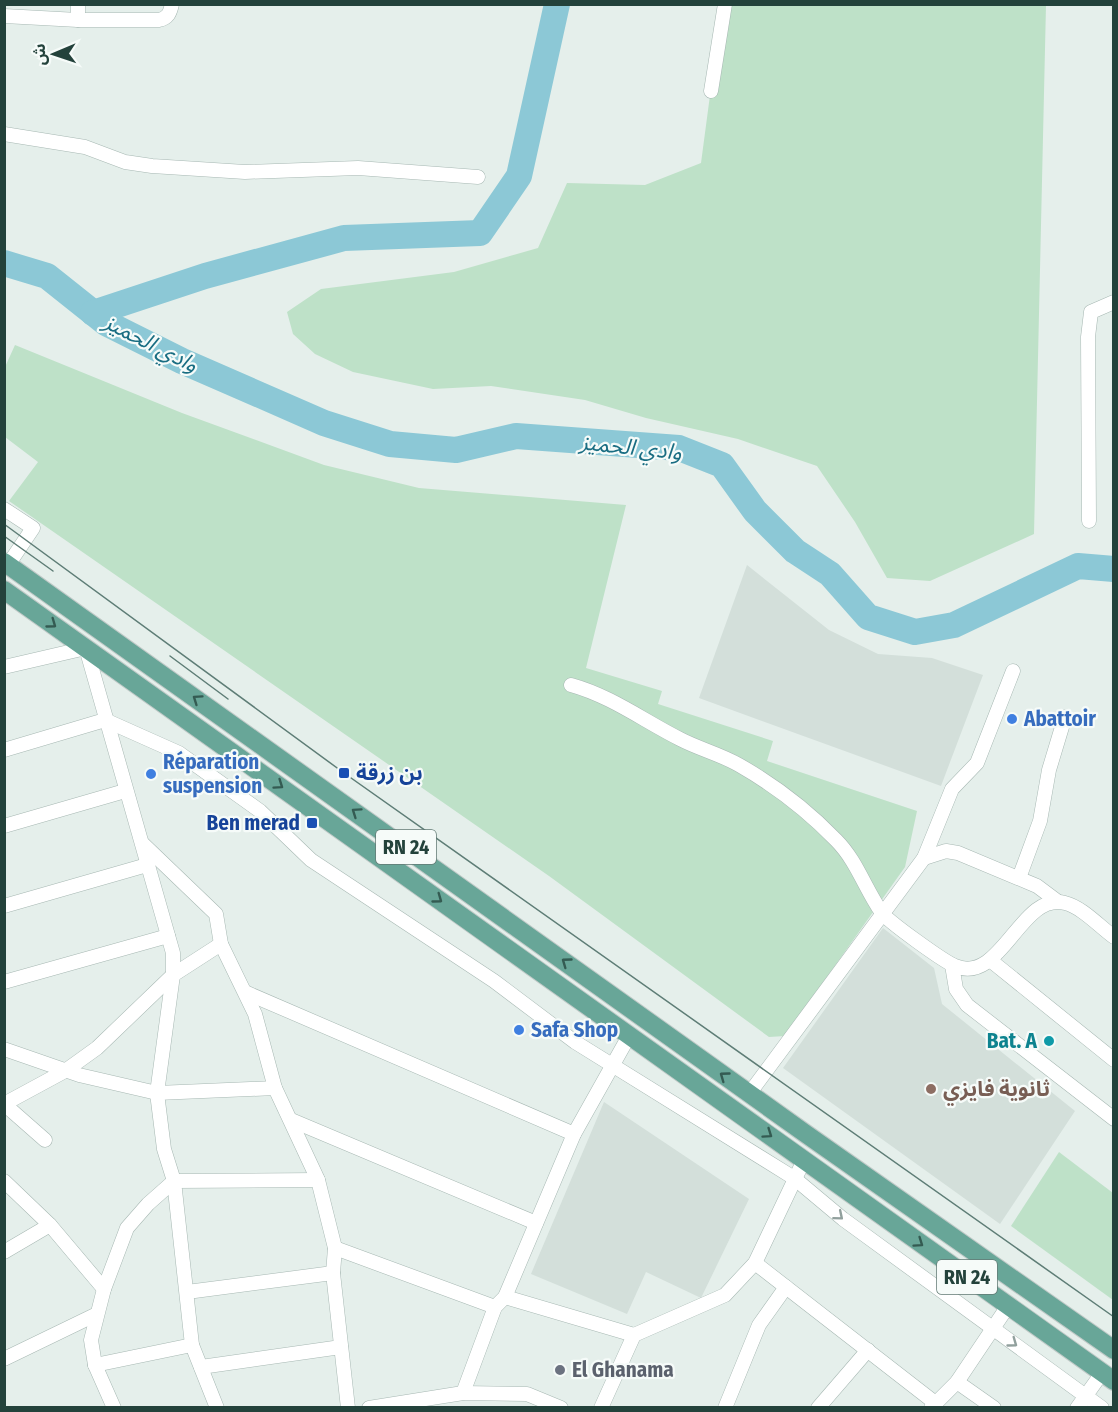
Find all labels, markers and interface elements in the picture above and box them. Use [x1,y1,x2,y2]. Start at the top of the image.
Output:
north arrow [24,24,84,84]
text: ش [30,43,49,66]
water label: وادي الحميز [96,307,203,382]
water label: وادي الحميز [576,428,683,470]
one-way arrow [46,616,57,627]
one-way arrow [192,695,203,706]
place label: Abattoir [1023,706,1096,732]
marker: Abattoir [1005,712,1019,726]
place label: Réparation suspension [163,749,262,799]
place label: بن زرقة [356,760,423,786]
marker: بن زرقة [337,766,351,780]
marker: Réparation suspension [144,767,158,781]
one-way arrow [273,778,284,789]
one-way arrow [351,808,362,819]
place label: Ben merad [207,810,300,836]
marker: Ben merad [305,816,319,830]
road number: RN 24 [376,830,436,864]
one-way arrow [432,892,443,903]
one-way arrow [561,958,572,969]
place label: Safa Shop [531,1017,618,1043]
marker: Safa Shop [512,1023,526,1037]
place label: Bat. A [987,1028,1038,1054]
marker: Bat. A [1042,1034,1056,1048]
one-way arrow [720,1072,731,1083]
place label: ثانوية فايزي [943,1076,1050,1106]
marker: ثانوية فايزي [924,1082,938,1096]
one-way arrow [761,1127,772,1138]
one-way arrow [832,1208,843,1219]
one-way arrow [912,1235,923,1246]
road number: RN 24 [937,1260,997,1294]
one-way arrow [1007,1336,1018,1347]
place label: El Ghanama [572,1357,674,1383]
marker: El Ghanama [553,1363,567,1377]

